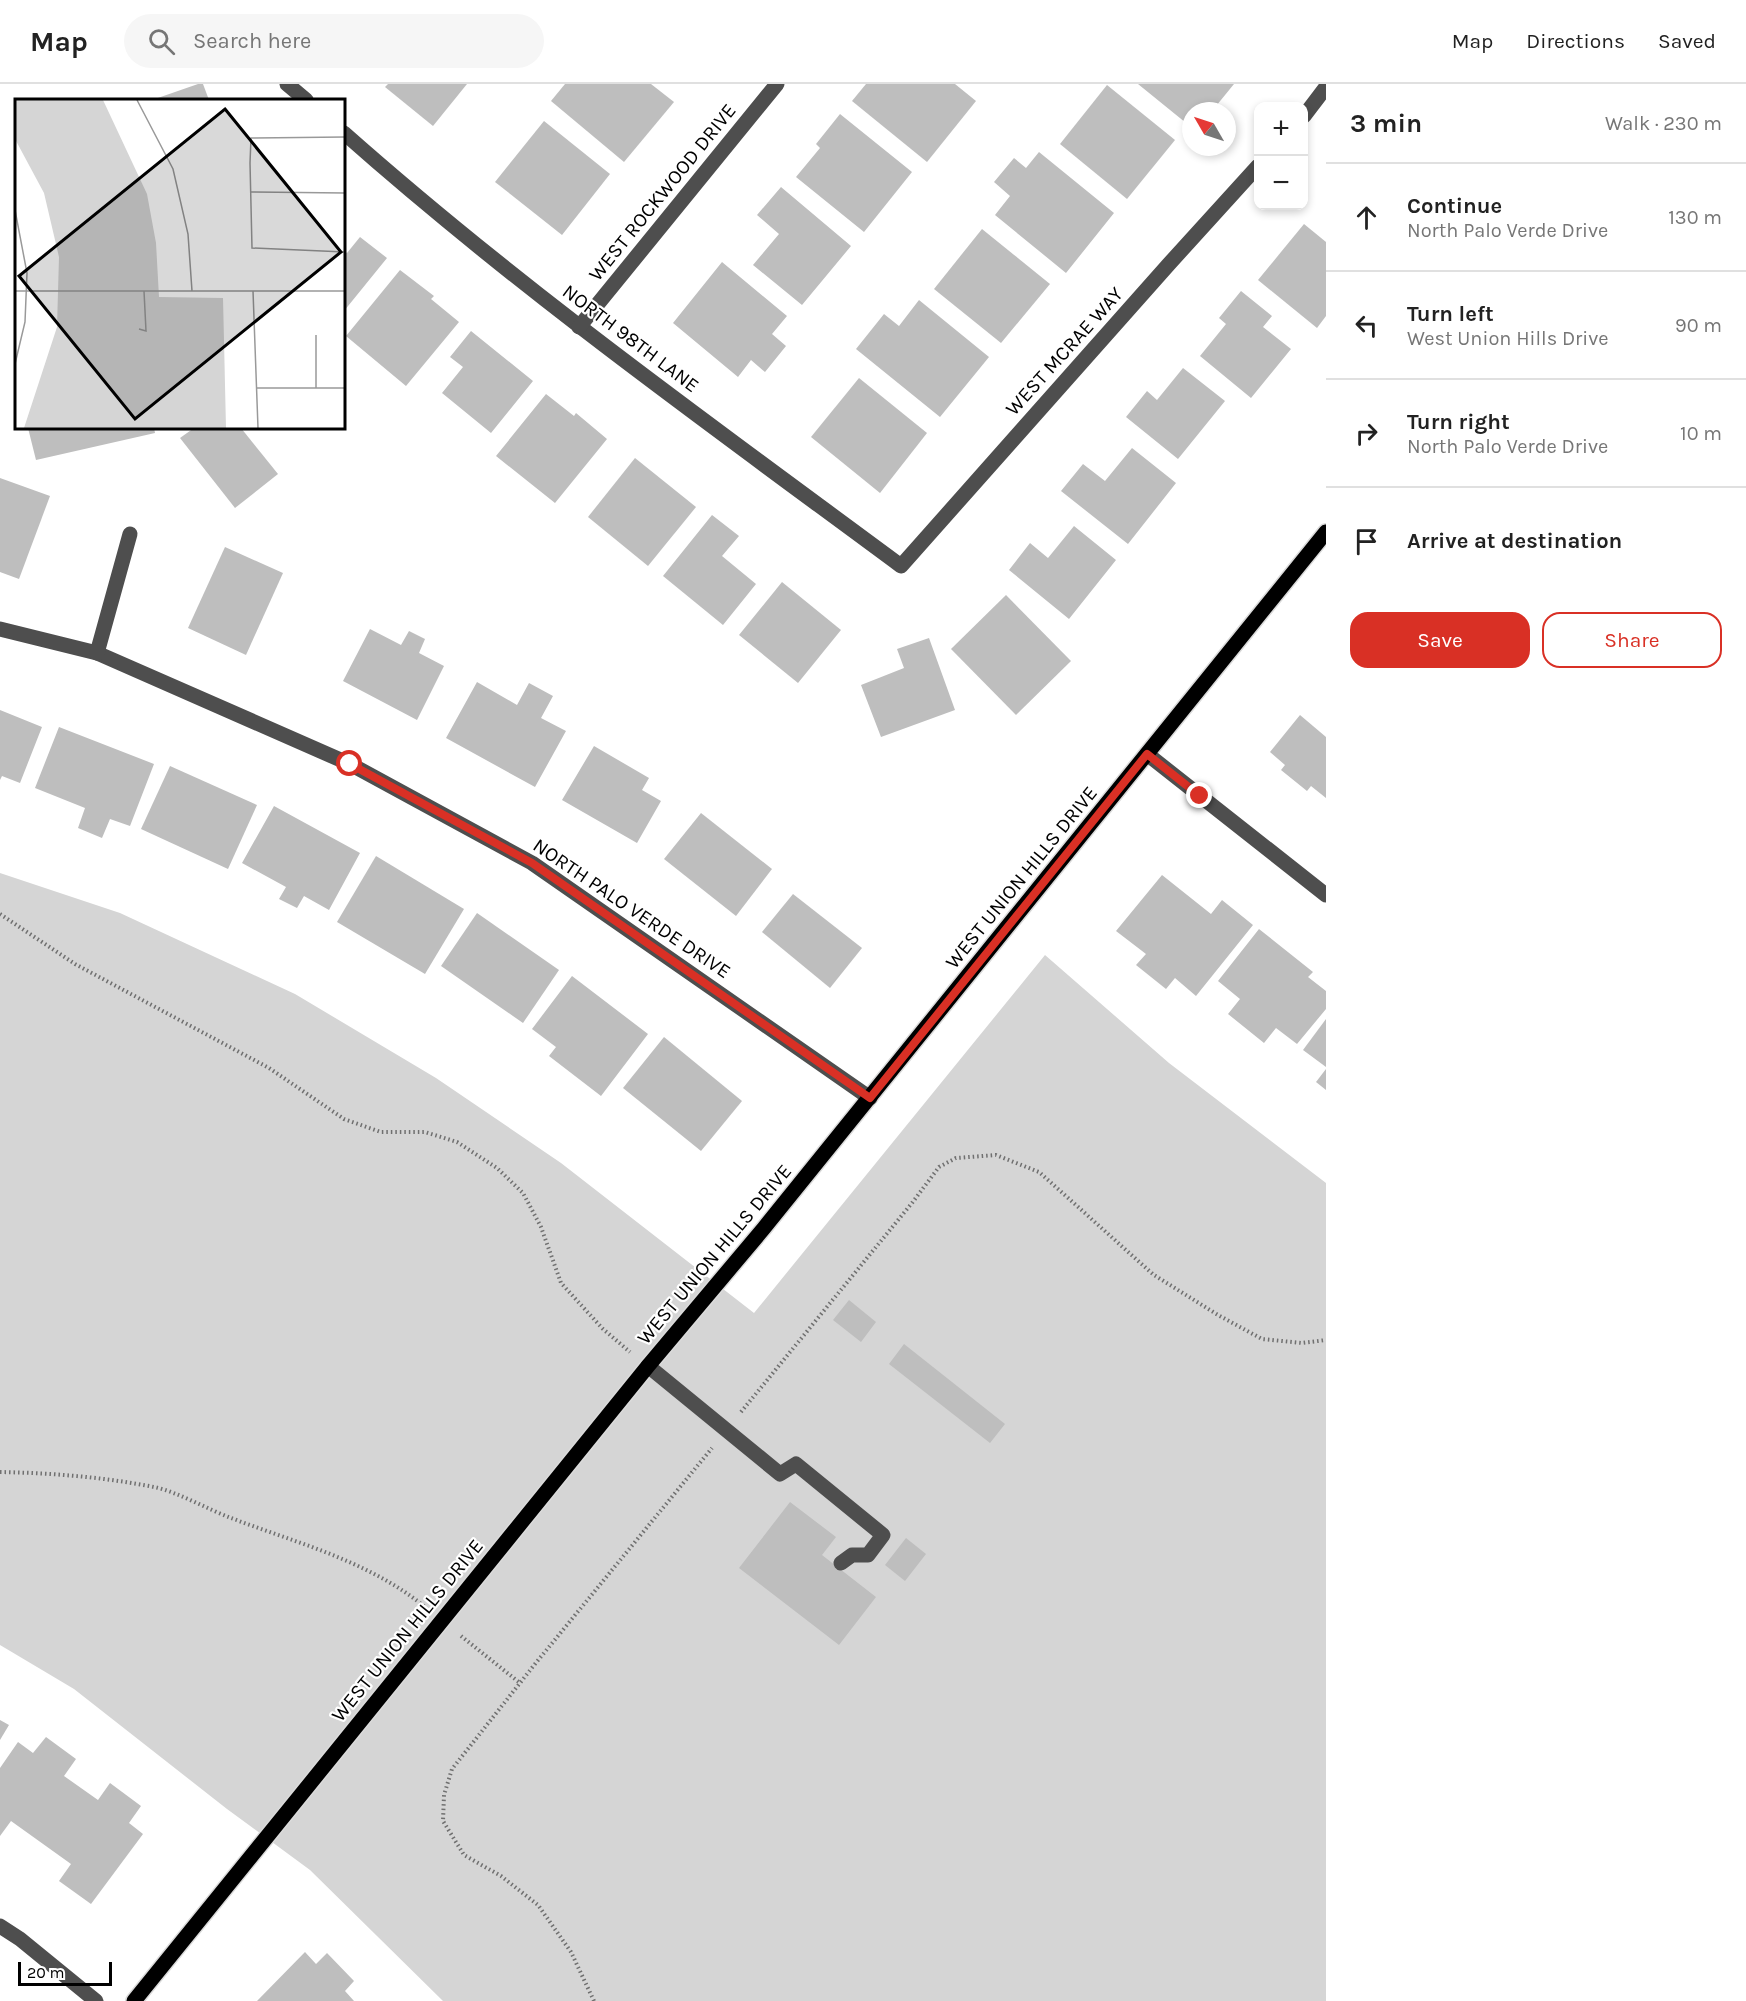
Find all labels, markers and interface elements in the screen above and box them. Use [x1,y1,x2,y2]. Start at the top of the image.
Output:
search box [124,14,544,68]
text: Map [30,25,88,58]
icon: search [145,25,178,58]
text: Search here [193,28,311,54]
text: Map [1452,29,1493,53]
text: Directions [1526,29,1625,53]
text: Saved [1658,29,1716,53]
inset map [15,99,345,429]
street label: WEST ROCKWOOD DRIVE [584,99,741,285]
north arrow [1182,102,1236,156]
map controls [1254,102,1308,210]
button: + [1254,102,1308,156]
text: 3 min [1350,108,1422,139]
text: Walk · 230 m [1605,112,1722,135]
button: − [1254,156,1308,210]
text: Continue [1407,193,1502,219]
icon: ahead [1350,201,1383,234]
text: 130 m [1668,206,1722,229]
text: North Palo Verde Drive [1407,219,1608,242]
street label: NORTH 98TH LANE [558,280,703,397]
street label: WEST MCRAE WAY [1001,283,1128,420]
text: Turn left [1407,301,1494,327]
icon: left [1350,309,1383,342]
text: 90 m [1675,314,1722,337]
text: West Union Hills Drive [1407,327,1609,350]
text: Turn right [1407,409,1510,435]
icon: right [1350,417,1383,450]
text: 10 m [1680,422,1722,445]
text: North Palo Verde Drive [1407,435,1608,458]
icon: arrive [1350,525,1383,558]
text: Arrive at destination [1407,528,1622,554]
button: Save [1350,612,1530,668]
button: Share [1542,612,1722,668]
route start [336,750,362,776]
street label: WEST UNION HILLS DRIVE [941,782,1102,973]
route end [1186,782,1212,808]
street label: NORTH PALO VERDE DRIVE [529,834,735,983]
street label: WEST UNION HILLS DRIVE [632,1160,796,1349]
street label: WEST UNION HILLS DRIVE [327,1535,488,1726]
scale bar [18,1959,112,1986]
text: 20 m [27,1963,65,1982]

